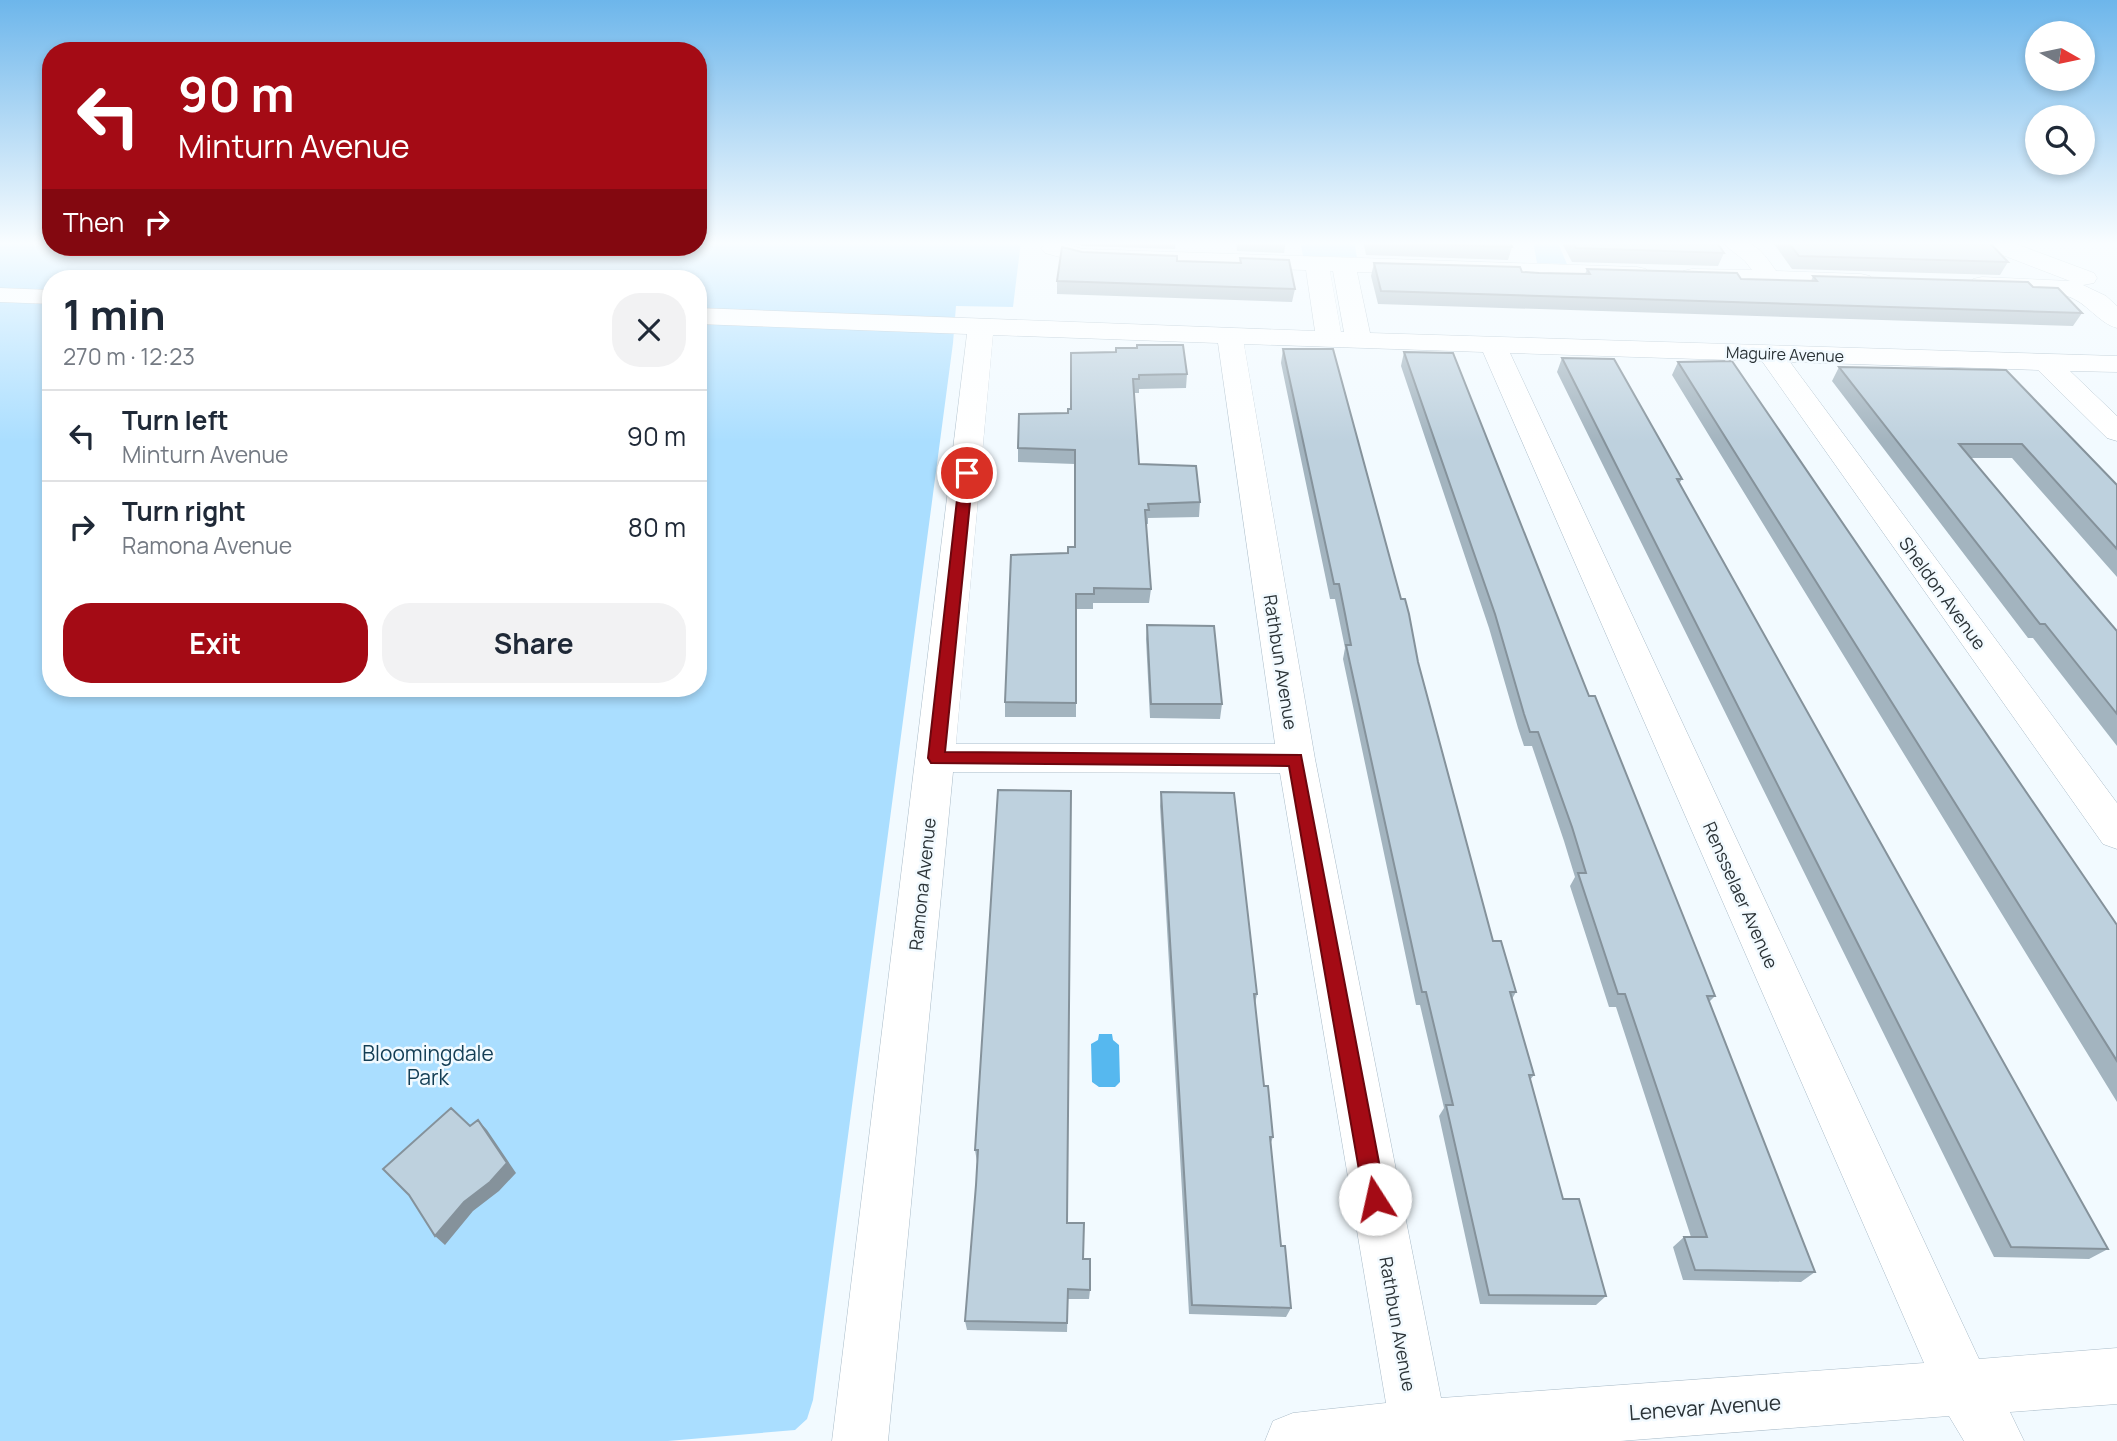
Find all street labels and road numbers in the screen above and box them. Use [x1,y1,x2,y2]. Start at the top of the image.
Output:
street label: Maguire Avenue [1726,341,1844,367]
street label: Sheldon Avenue [1894,532,1992,654]
street label: Rathbun Avenue [1258,593,1304,731]
street label: Ramona Avenue [903,817,941,951]
street label: Rensselaer Avenue [1698,818,1784,972]
street label: Rathbun Avenue [1374,1255,1422,1393]
street label: Lenevar Avenue [1628,1388,1782,1426]

